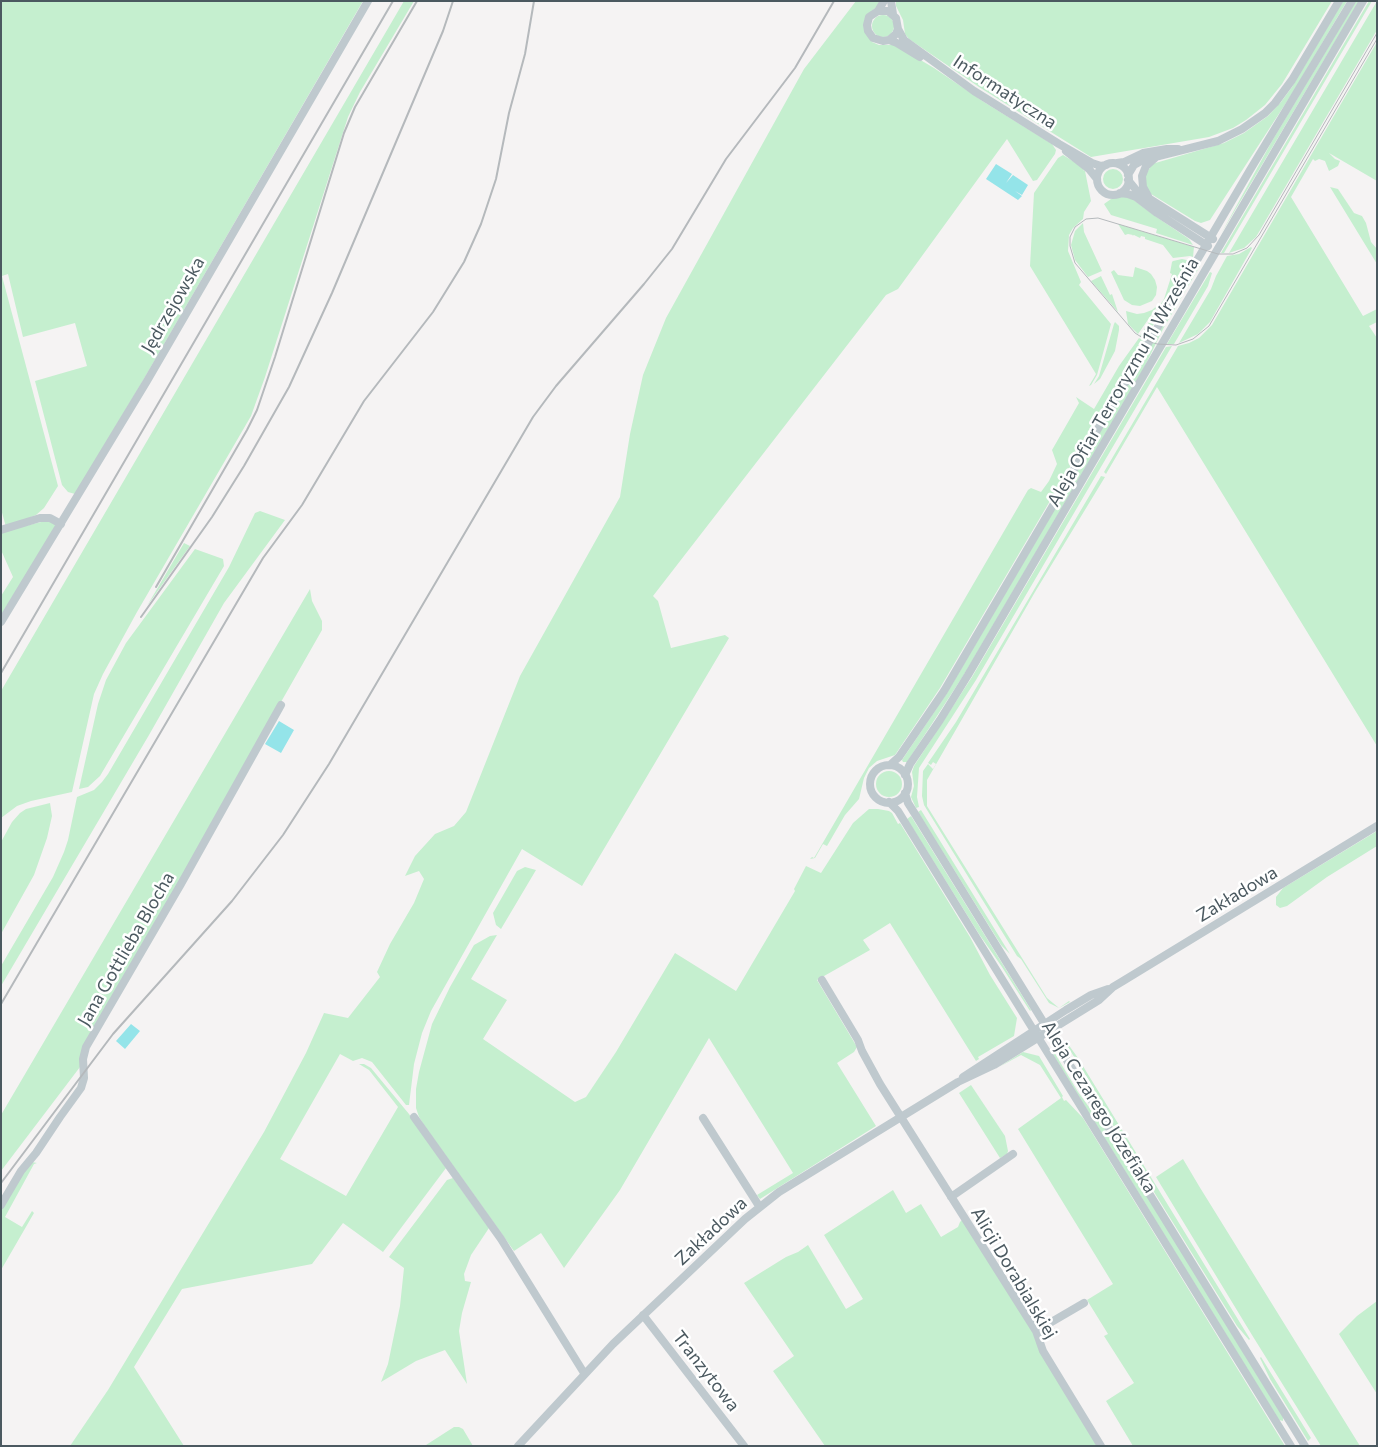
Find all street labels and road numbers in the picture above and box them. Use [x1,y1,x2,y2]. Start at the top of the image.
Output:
street label: Informatyczna [949,51,1061,133]
street label: Jędrzejowska [137,253,209,357]
street label: Aleja Ofiar Terroryzmu 11 Września [1043,254,1203,510]
street label: Zakładowa [1193,861,1281,927]
street label: Jana Gottlieba Blocha [73,868,179,1030]
street label: Aleja Cezarego Józefiaka [1037,1017,1161,1197]
street label: Zakładowa [671,1192,751,1270]
street label: Alicji Dorabialskiej [966,1203,1062,1343]
street label: Tranzytowa [668,1326,744,1416]

